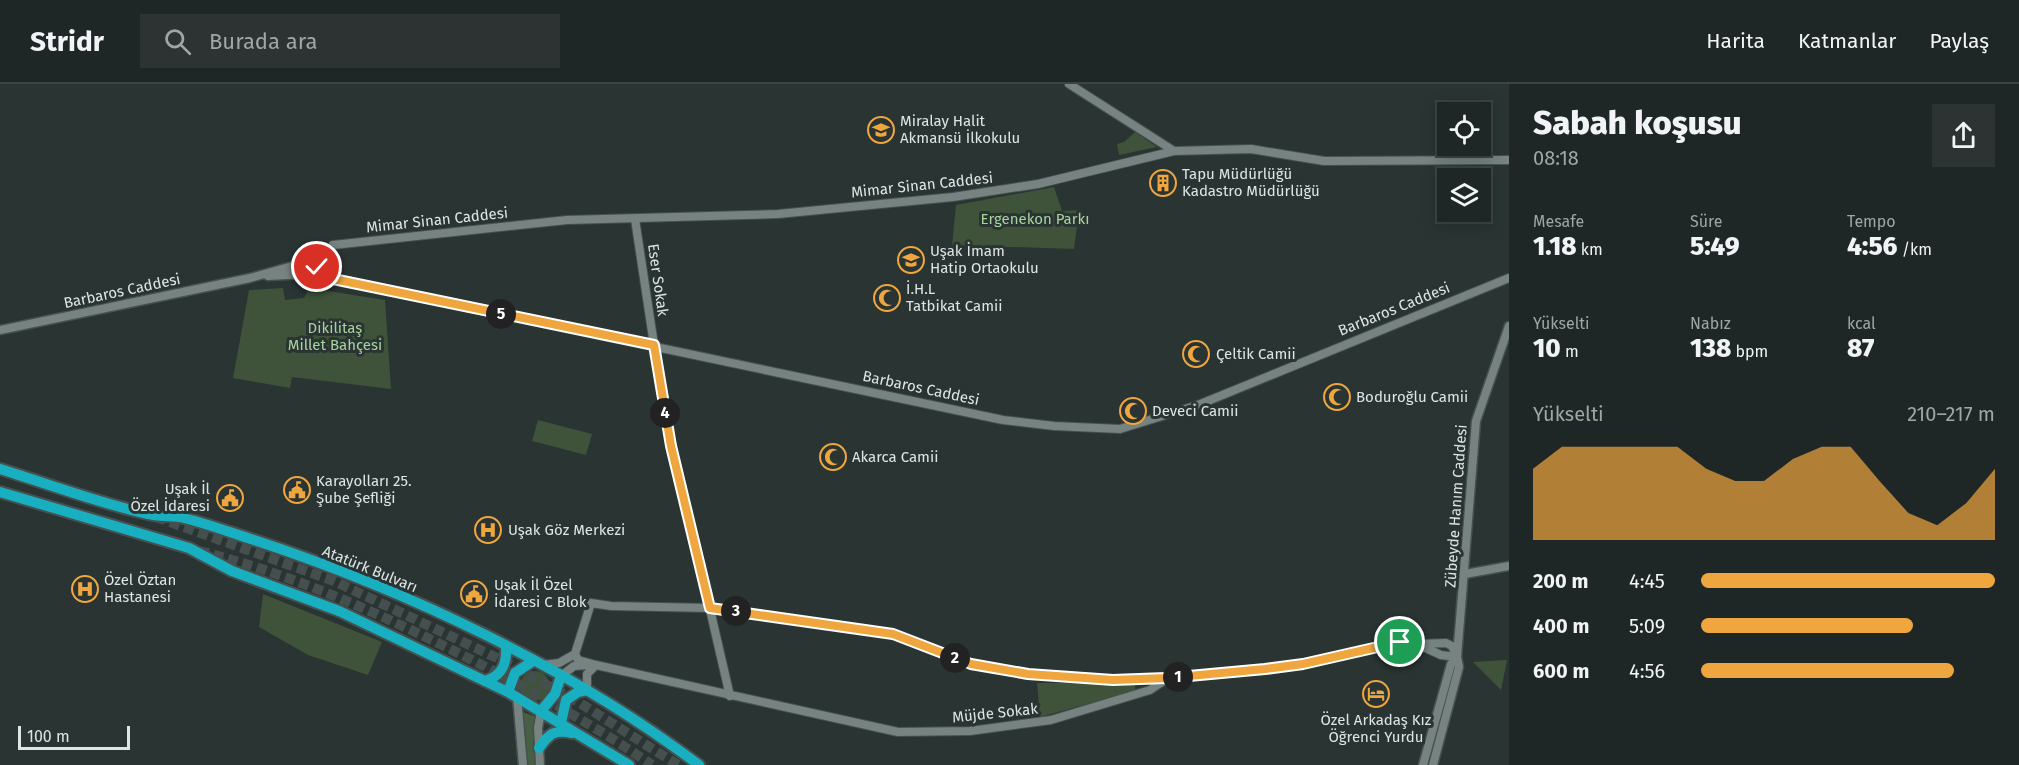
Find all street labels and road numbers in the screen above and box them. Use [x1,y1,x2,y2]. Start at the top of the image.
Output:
street label: Mimar Sinan Caddesi [850,169,994,201]
street label: Mimar Sinan Caddesi [365,204,509,236]
street label: Eser Sokak [644,243,672,318]
street label: Barbaros Caddesi [62,270,182,312]
street label: Barbaros Caddesi [1336,278,1452,340]
street label: Barbaros Caddesi [861,367,981,409]
street label: Zübeyde Hanım Caddesi [1441,424,1471,588]
street label: Atatürk Bulvarı [320,542,420,596]
street label: Müjde Sokak [951,700,1039,726]

